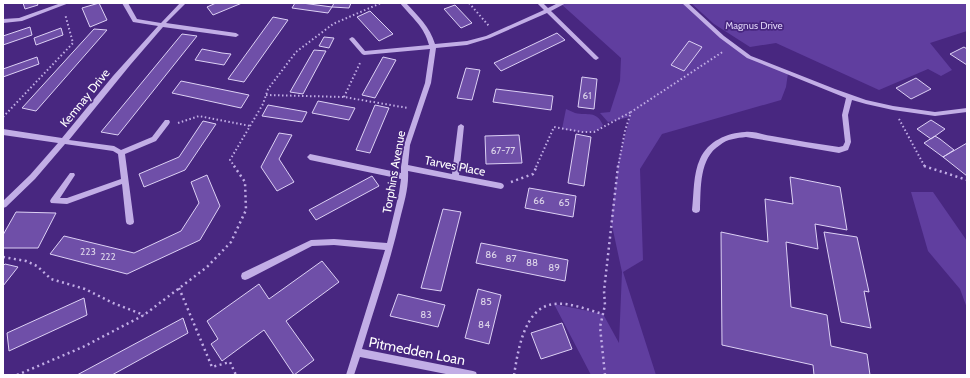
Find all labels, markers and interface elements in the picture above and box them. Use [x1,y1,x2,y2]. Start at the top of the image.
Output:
park label: Magnus Drive [725,19,783,32]
street label: Kemnay Drive [56,65,113,130]
house number: 61 [583,89,591,102]
street label: Torphins Avenue [379,129,408,215]
house number: 67-77 [491,144,515,157]
street label: Tarves Place [423,152,487,179]
house number: 66 [533,194,545,207]
house number: 65 [558,196,570,209]
house number: 223 [80,245,96,258]
house number: 86 [485,248,497,261]
house number: 222 [100,250,116,263]
house number: 87 [505,252,517,265]
house number: 88 [526,256,538,269]
house number: 89 [548,261,560,274]
house number: 85 [480,295,492,308]
house number: 83 [420,308,432,321]
house number: 84 [478,318,490,331]
street label: Pitmedden Loan [367,333,467,369]

